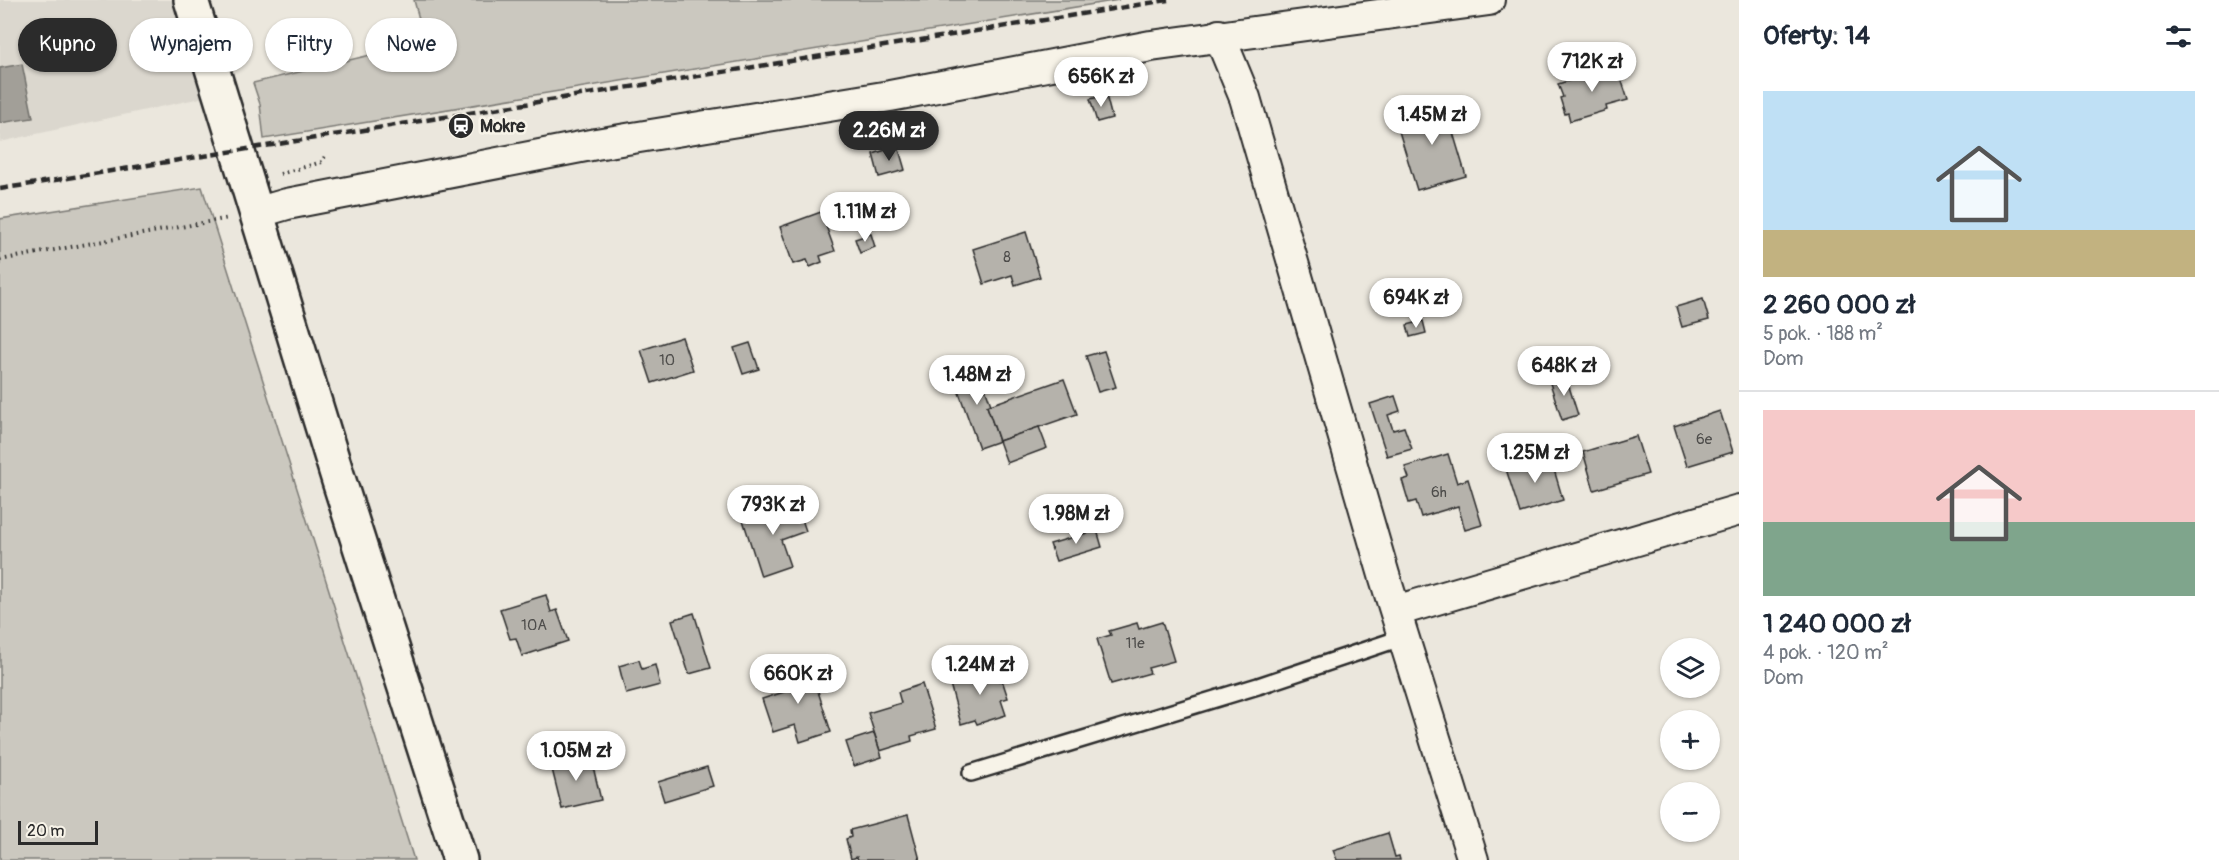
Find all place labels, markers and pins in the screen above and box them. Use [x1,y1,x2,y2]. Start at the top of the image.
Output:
pin: 712K zł [1537,42,1647,93]
pin: 656K zł [1046,57,1156,108]
pin: 1.45M zł [1370,95,1494,146]
station icon: Mokre [446,111,476,141]
pin: 2.26M zł [827,111,951,162]
place label: Mokre [480,115,526,138]
pin: 1.11M zł [803,192,927,243]
pin: 694K zł [1361,278,1471,329]
pin: 648K zł [1509,346,1619,397]
pin: 1.48M zł [915,355,1039,406]
pin: 1.25M zł [1473,433,1597,484]
pin: 793K zł [718,485,828,536]
pin: 1.98M zł [1014,494,1138,545]
pin: 1.24M zł [918,645,1042,696]
pin: 660K zł [743,654,853,705]
pin: 1.05M zł [514,731,638,782]

